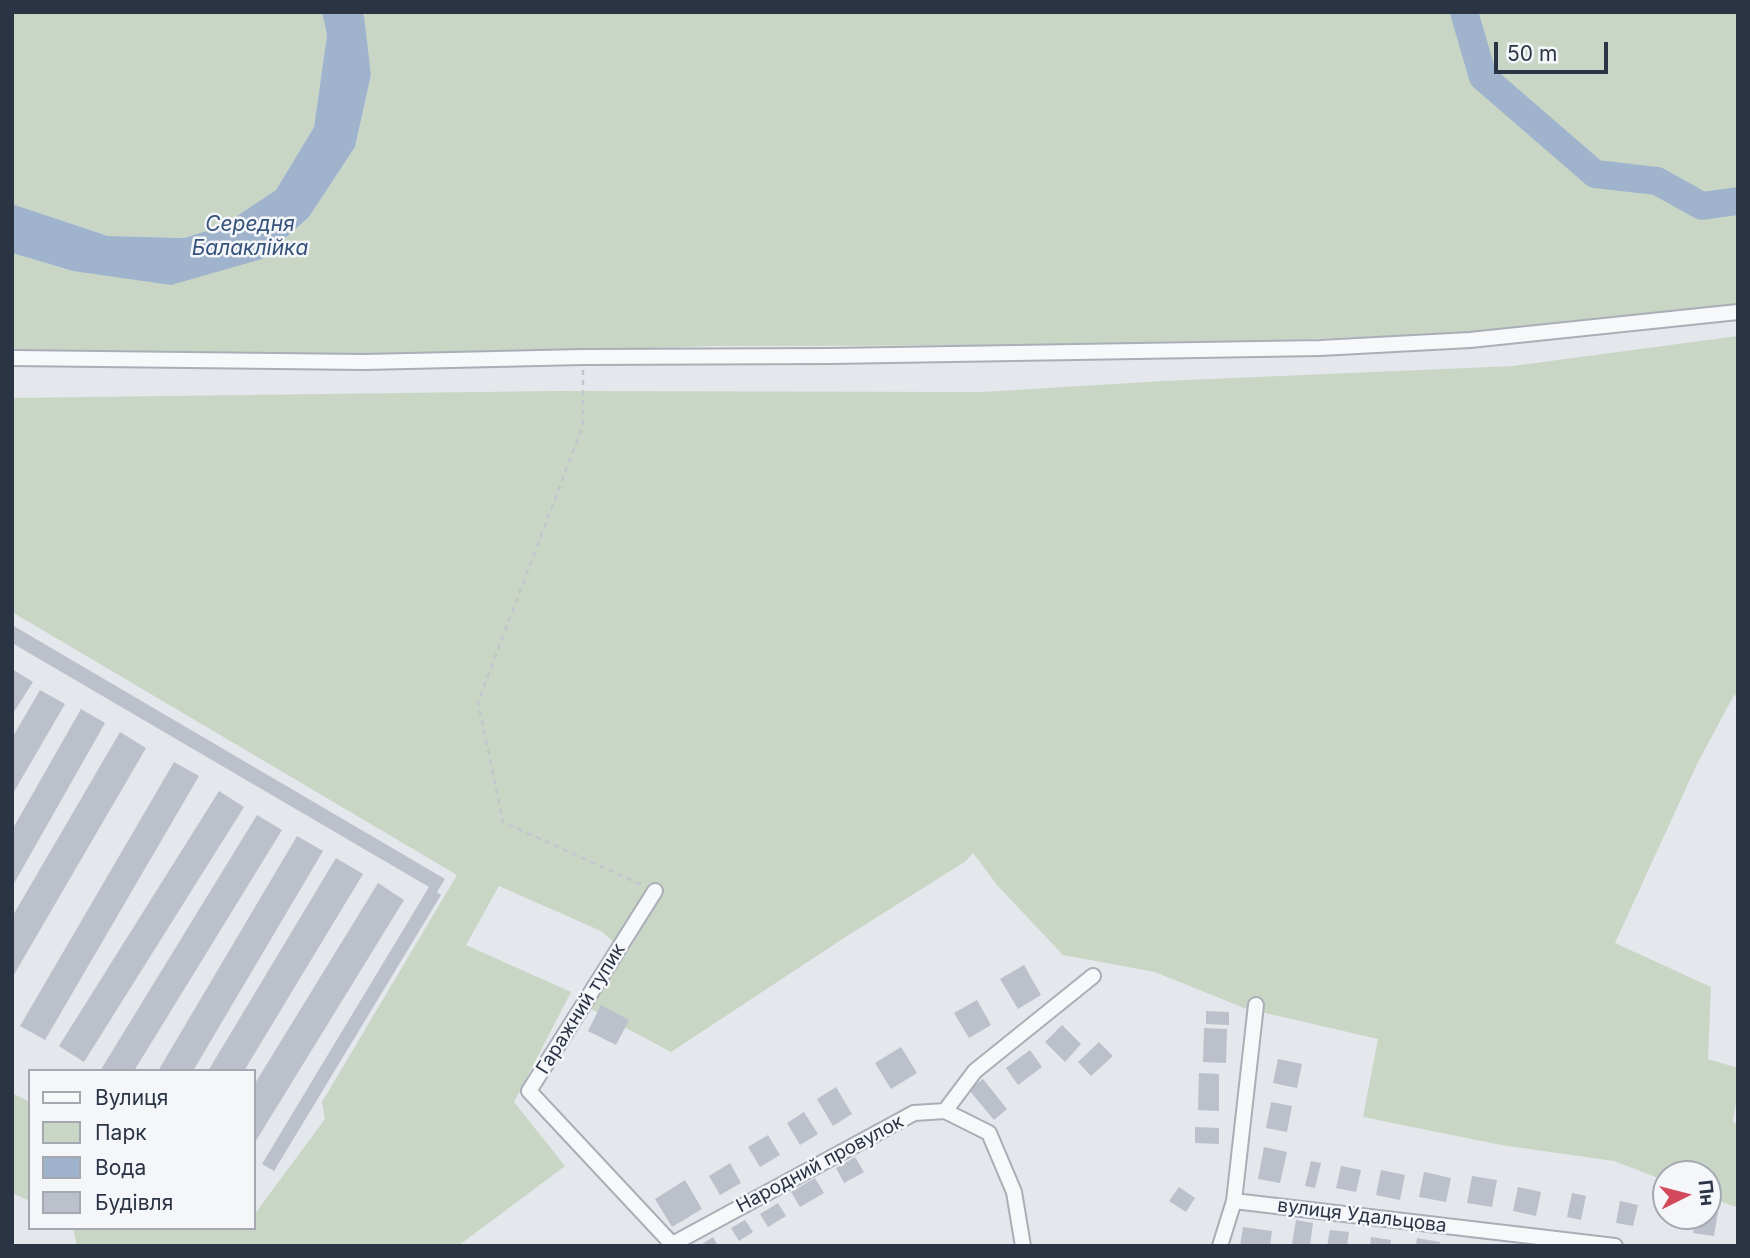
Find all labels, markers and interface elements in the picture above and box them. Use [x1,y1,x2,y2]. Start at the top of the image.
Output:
scale bar [1498,28,1612,72]
text: 50 m [1507,41,1557,66]
water label: Середня Балаклійка [192,212,308,262]
street label: Гаражний тупик [532,939,630,1079]
legend [28,1069,256,1230]
text: Вулиця [95,1085,168,1110]
street label: Народний провулок [732,1110,908,1218]
text: Парк [95,1120,147,1145]
text: Вода [95,1155,146,1180]
north arrow [1652,1160,1722,1230]
text: Пн [1694,1179,1719,1207]
text: Будівля [95,1190,173,1215]
street label: вулиця Удальцова [1276,1194,1448,1238]

